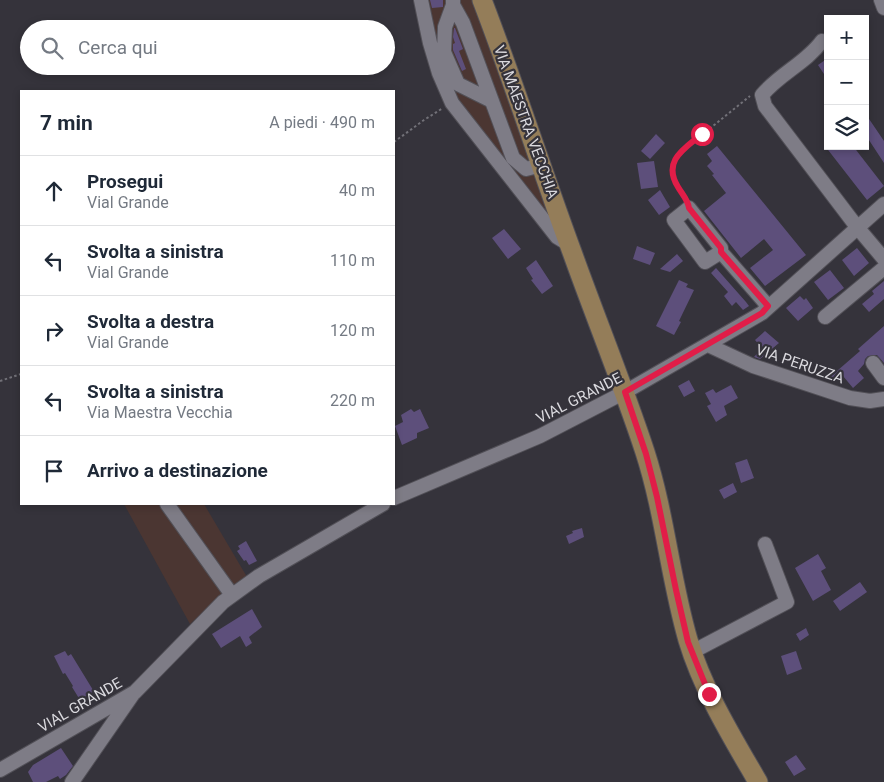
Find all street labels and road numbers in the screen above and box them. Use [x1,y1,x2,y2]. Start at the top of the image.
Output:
street label: VIA MAESTRA VECCHIA [490,43,562,201]
street label: VIA PERUZZA [754,340,847,388]
street label: VIAL GRANDE [533,369,625,427]
street label: VIAL GRANDE [35,674,125,736]

